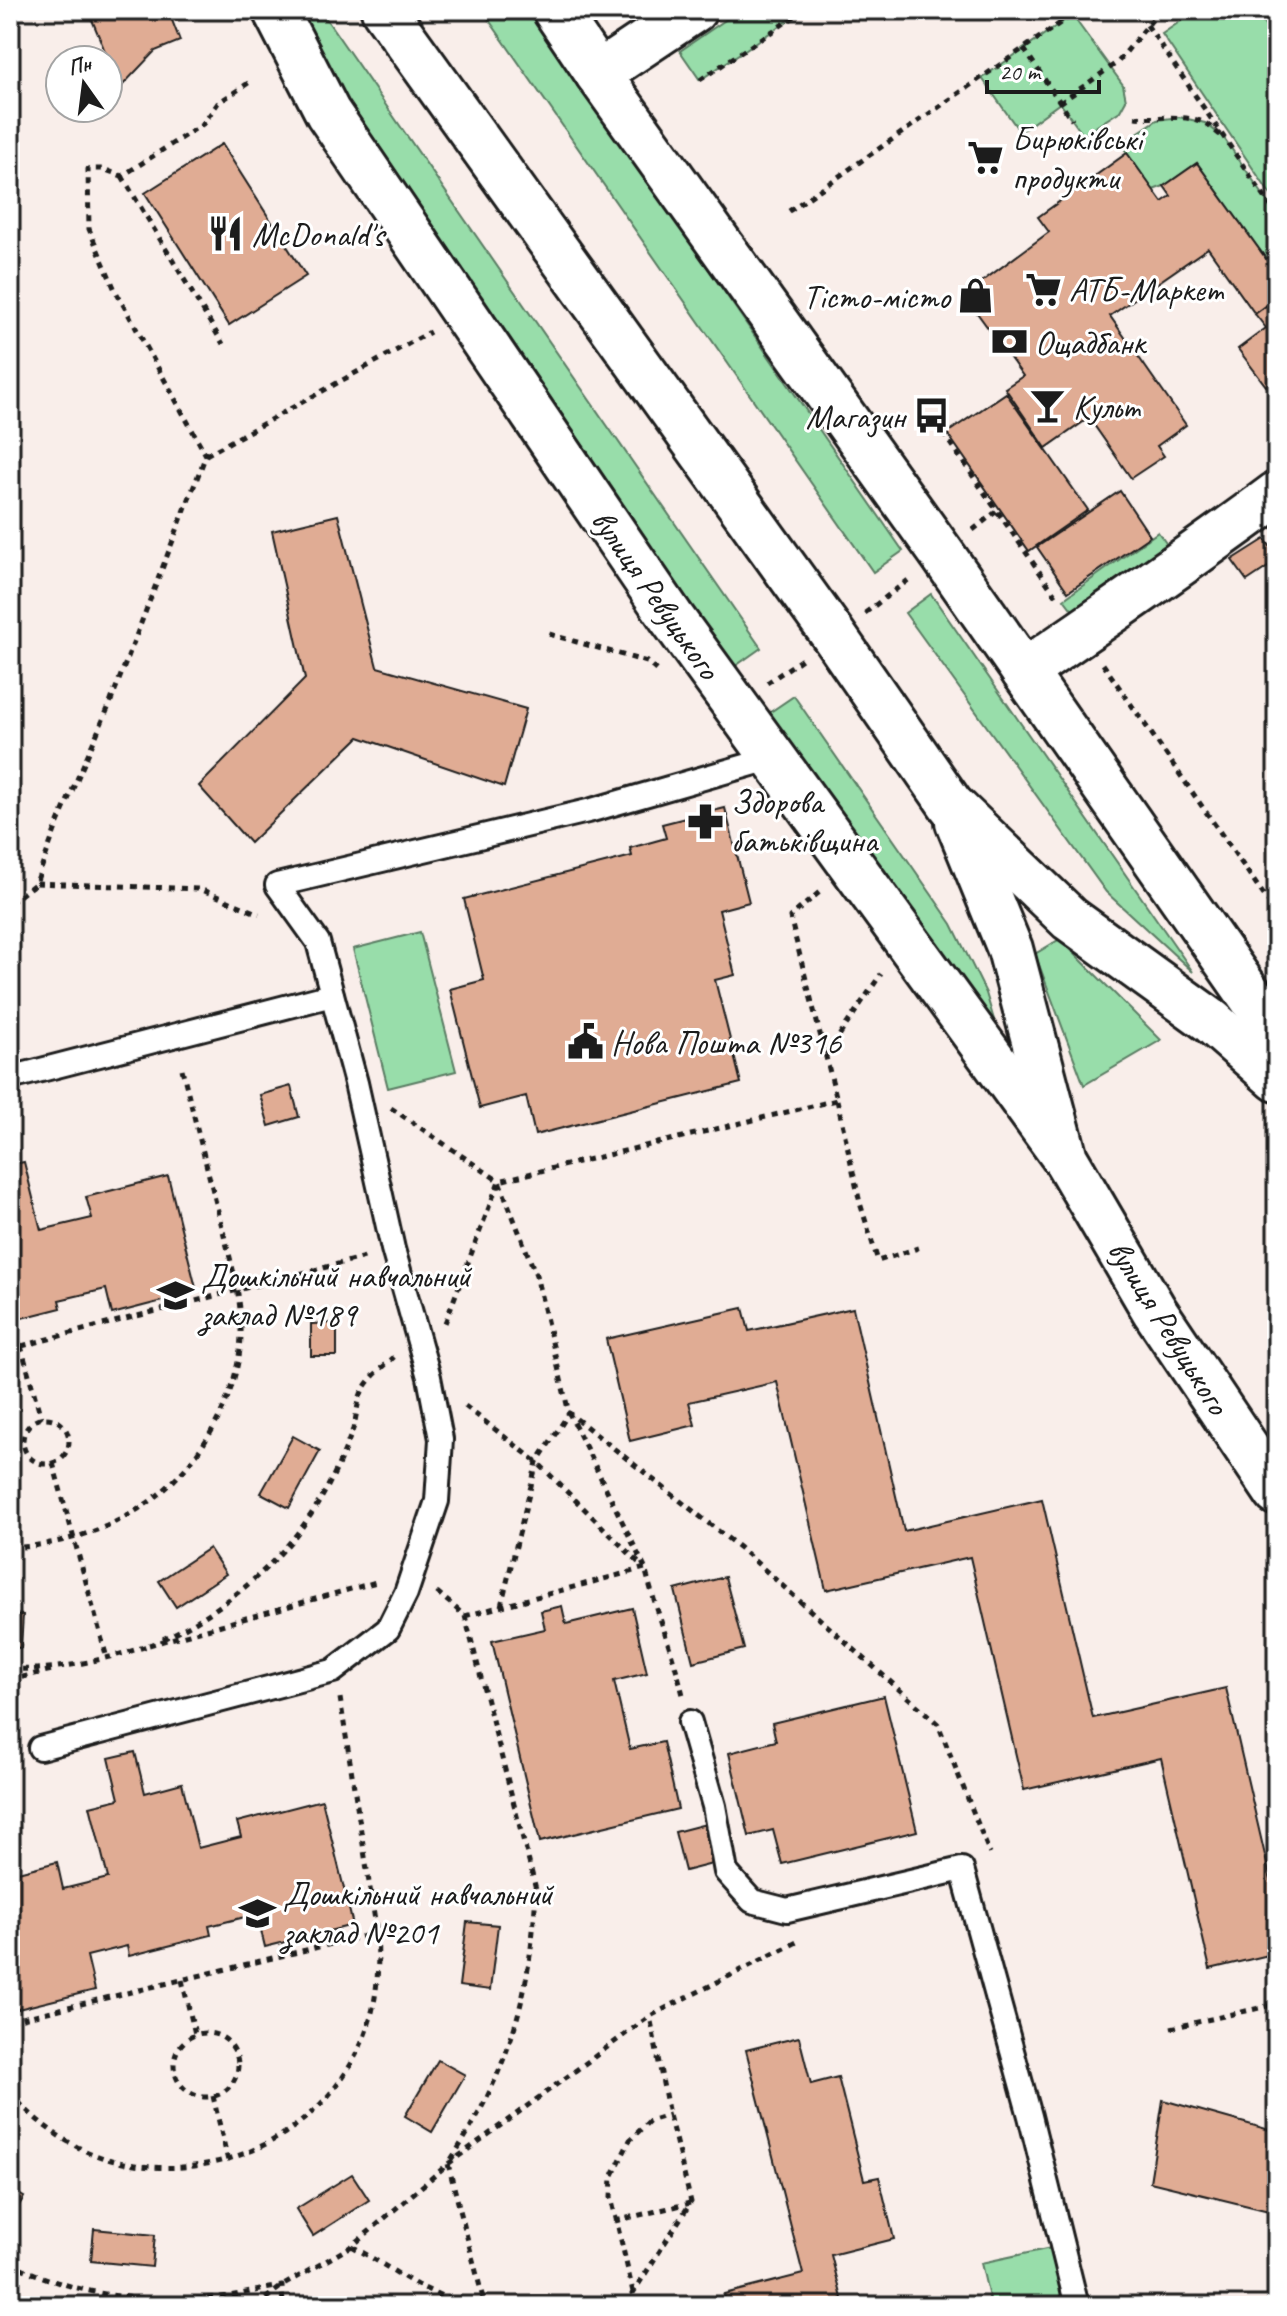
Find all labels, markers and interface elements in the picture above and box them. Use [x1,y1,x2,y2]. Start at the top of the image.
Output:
north arrow [44,44,124,124]
scale bar [987,44,1099,94]
text: Пн [65,49,95,82]
text: 20 m [999,57,1042,87]
place label: Бирюківські продукти [1012,117,1146,199]
supermarket icon: Бирюківські продукти [967,139,1005,177]
place label: McDonald's [252,213,387,256]
restaurant icon: McDonald's [207,215,245,253]
place label: АТБ-Маркет [1069,268,1225,311]
supermarket icon: АТБ-Маркет [1024,270,1062,308]
place label: Тісто-місто [803,275,952,318]
shop icon: Тісто-місто [957,277,995,315]
place label: Ощадбанк [1035,321,1147,364]
bank icon: Ощадбанк [990,323,1028,361]
place label: Культ [1073,385,1141,428]
bar icon: Культ [1028,387,1066,425]
place label: Магазин [806,395,908,438]
bus stop icon: Магазин [912,397,950,435]
street label: вулиця Ревуцького [582,501,731,689]
place label: Здорова батьківщина [731,780,880,862]
pharmacy icon: Здорова батьківщина [686,802,724,840]
place label: Нова Пошта №316 [611,1021,843,1064]
public building icon: Нова Пошта №316 [566,1023,604,1061]
street label: вулиця Ревуцького [1098,1232,1241,1424]
place label: Дошкільний навчальний заклад №189 [197,1254,473,1336]
school or university icon: Дошкільний навчальний заклад №189 [156,1276,194,1314]
place label: Дошкільний навчальний заклад №201 [279,1872,555,1954]
school or university icon: Дошкільний навчальний заклад №201 [238,1894,276,1932]

